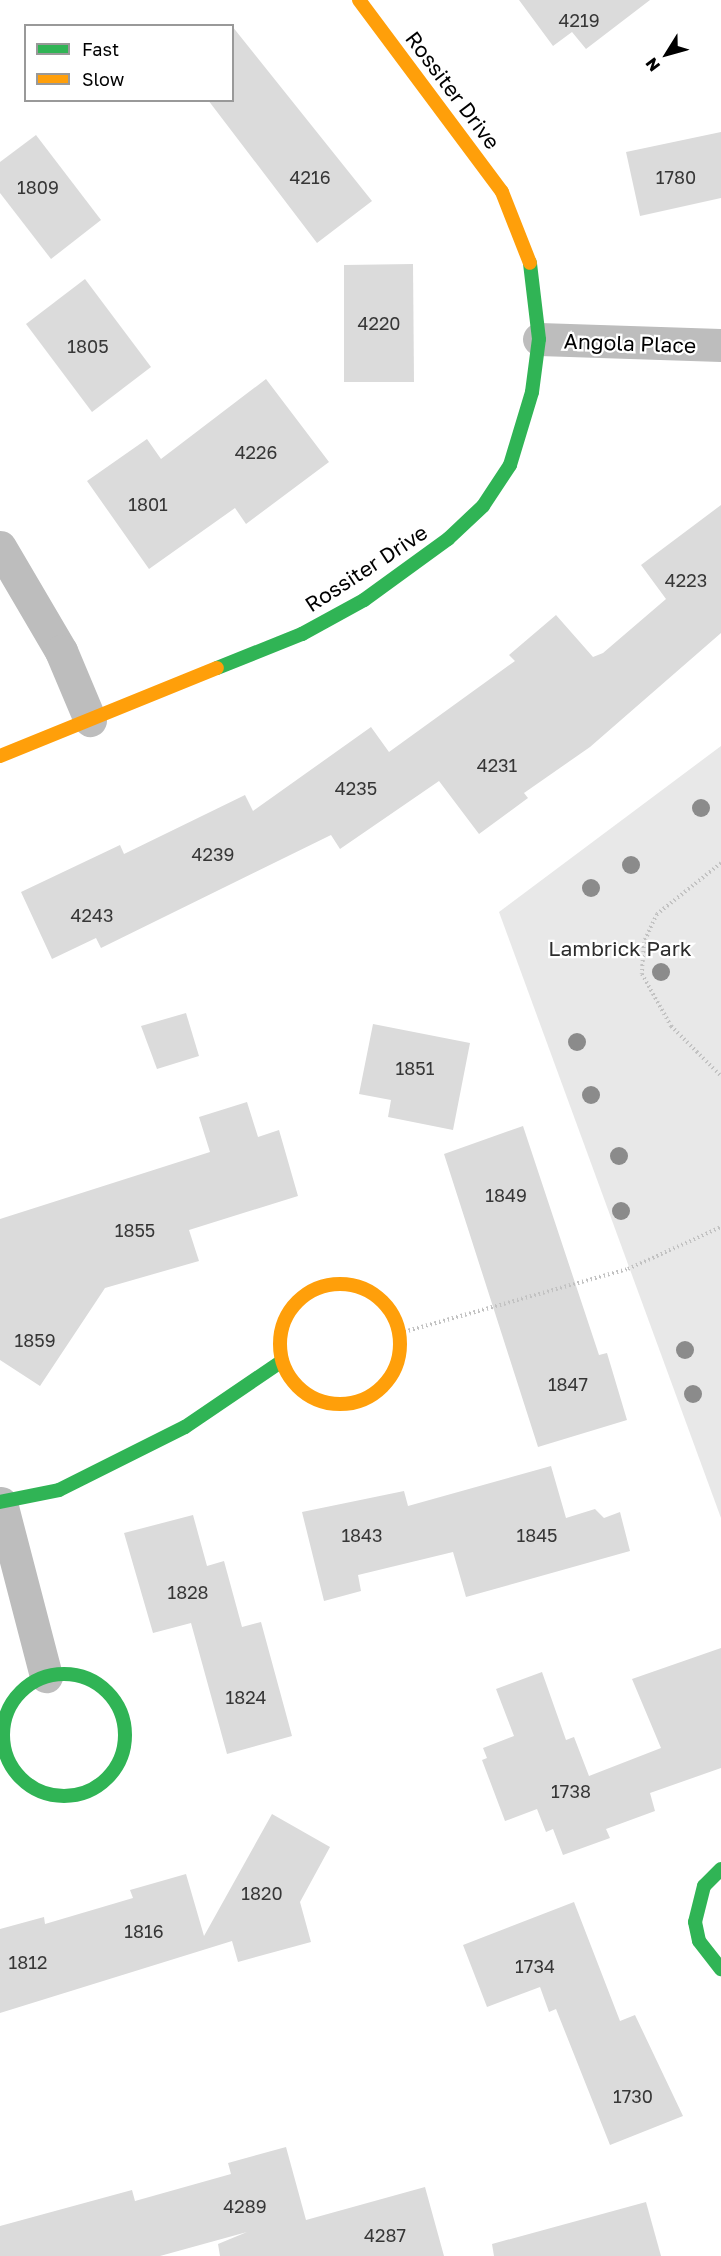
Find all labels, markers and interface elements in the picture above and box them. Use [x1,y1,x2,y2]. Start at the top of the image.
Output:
house number: 4219 [558,9,600,31]
legend [24,24,234,102]
north arrow [637,24,697,84]
street label: Rossiter Drive [401,26,505,154]
text: Fast [82,38,119,60]
text: N [641,54,664,76]
text: Slow [82,68,124,90]
house number: 4216 [289,166,331,188]
house number: 1780 [656,166,696,188]
house number: 1809 [17,176,59,198]
house number: 4220 [357,312,401,334]
street label: Angola Place [563,328,697,358]
house number: 1805 [67,335,109,357]
house number: 4226 [235,441,277,463]
house number: 1801 [128,493,168,515]
street label: Rossiter Drive [300,519,432,617]
house number: 4223 [665,569,707,591]
house number: 4231 [477,754,517,776]
house number: 4235 [335,777,377,799]
house number: 4239 [192,843,234,865]
house number: 4243 [71,904,113,926]
park label: Lambrick Park [548,935,692,961]
house number: 1851 [396,1057,434,1079]
house number: 1849 [485,1184,527,1206]
house number: 1855 [115,1219,155,1241]
house number: 1859 [14,1329,56,1351]
house number: 1847 [548,1373,588,1395]
house number: 1843 [341,1524,383,1546]
house number: 1845 [516,1524,558,1546]
house number: 1828 [167,1581,209,1603]
house number: 1824 [225,1686,267,1708]
house number: 1738 [551,1780,591,1802]
house number: 1820 [241,1882,283,1904]
house number: 1816 [124,1920,164,1942]
house number: 1812 [9,1951,47,1973]
house number: 1734 [515,1955,555,1977]
house number: 1730 [613,2085,653,2107]
house number: 4289 [223,2195,267,2217]
house number: 4287 [364,2224,406,2246]

